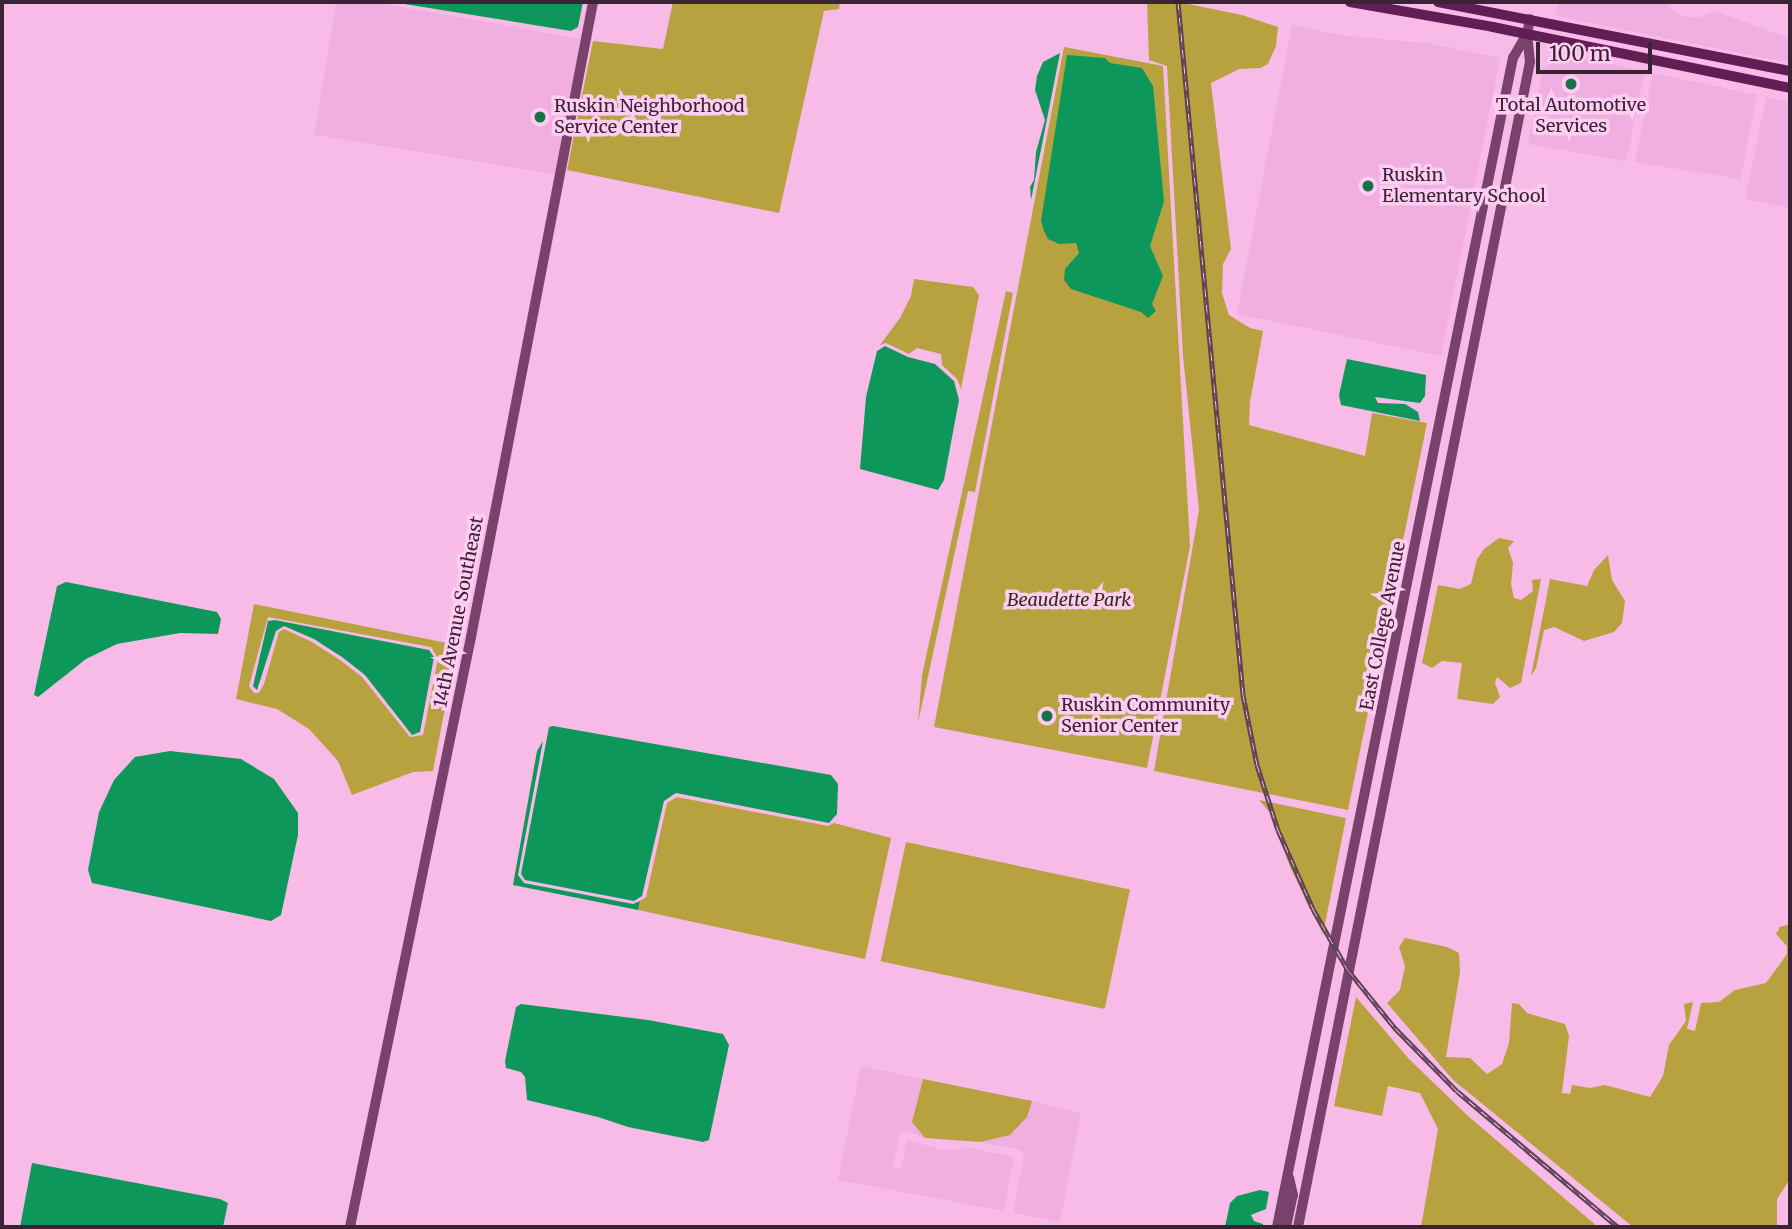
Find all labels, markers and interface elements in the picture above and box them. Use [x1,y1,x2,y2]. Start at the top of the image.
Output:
scale bar [1540,28,1656,72]
text: 100 m [1549,40,1611,67]
marker: Total Automotive Services [1563,76,1579,92]
place label: Total Automotive Services [1496,95,1646,138]
place label: Ruskin Neighborhood Service Center [554,96,745,138]
marker: Ruskin Neighborhood Service Center [532,109,548,125]
place label: Ruskin Elementary School [1382,165,1546,208]
marker: Ruskin Elementary School [1360,178,1376,194]
street label: 14th Avenue Southeast [430,514,488,710]
street label: East College Avenue [1356,540,1410,712]
park label: Beaudette Park [1007,589,1131,611]
place label: Ruskin Community Senior Center [1061,695,1230,738]
marker: Ruskin Community Senior Center [1039,708,1055,724]

